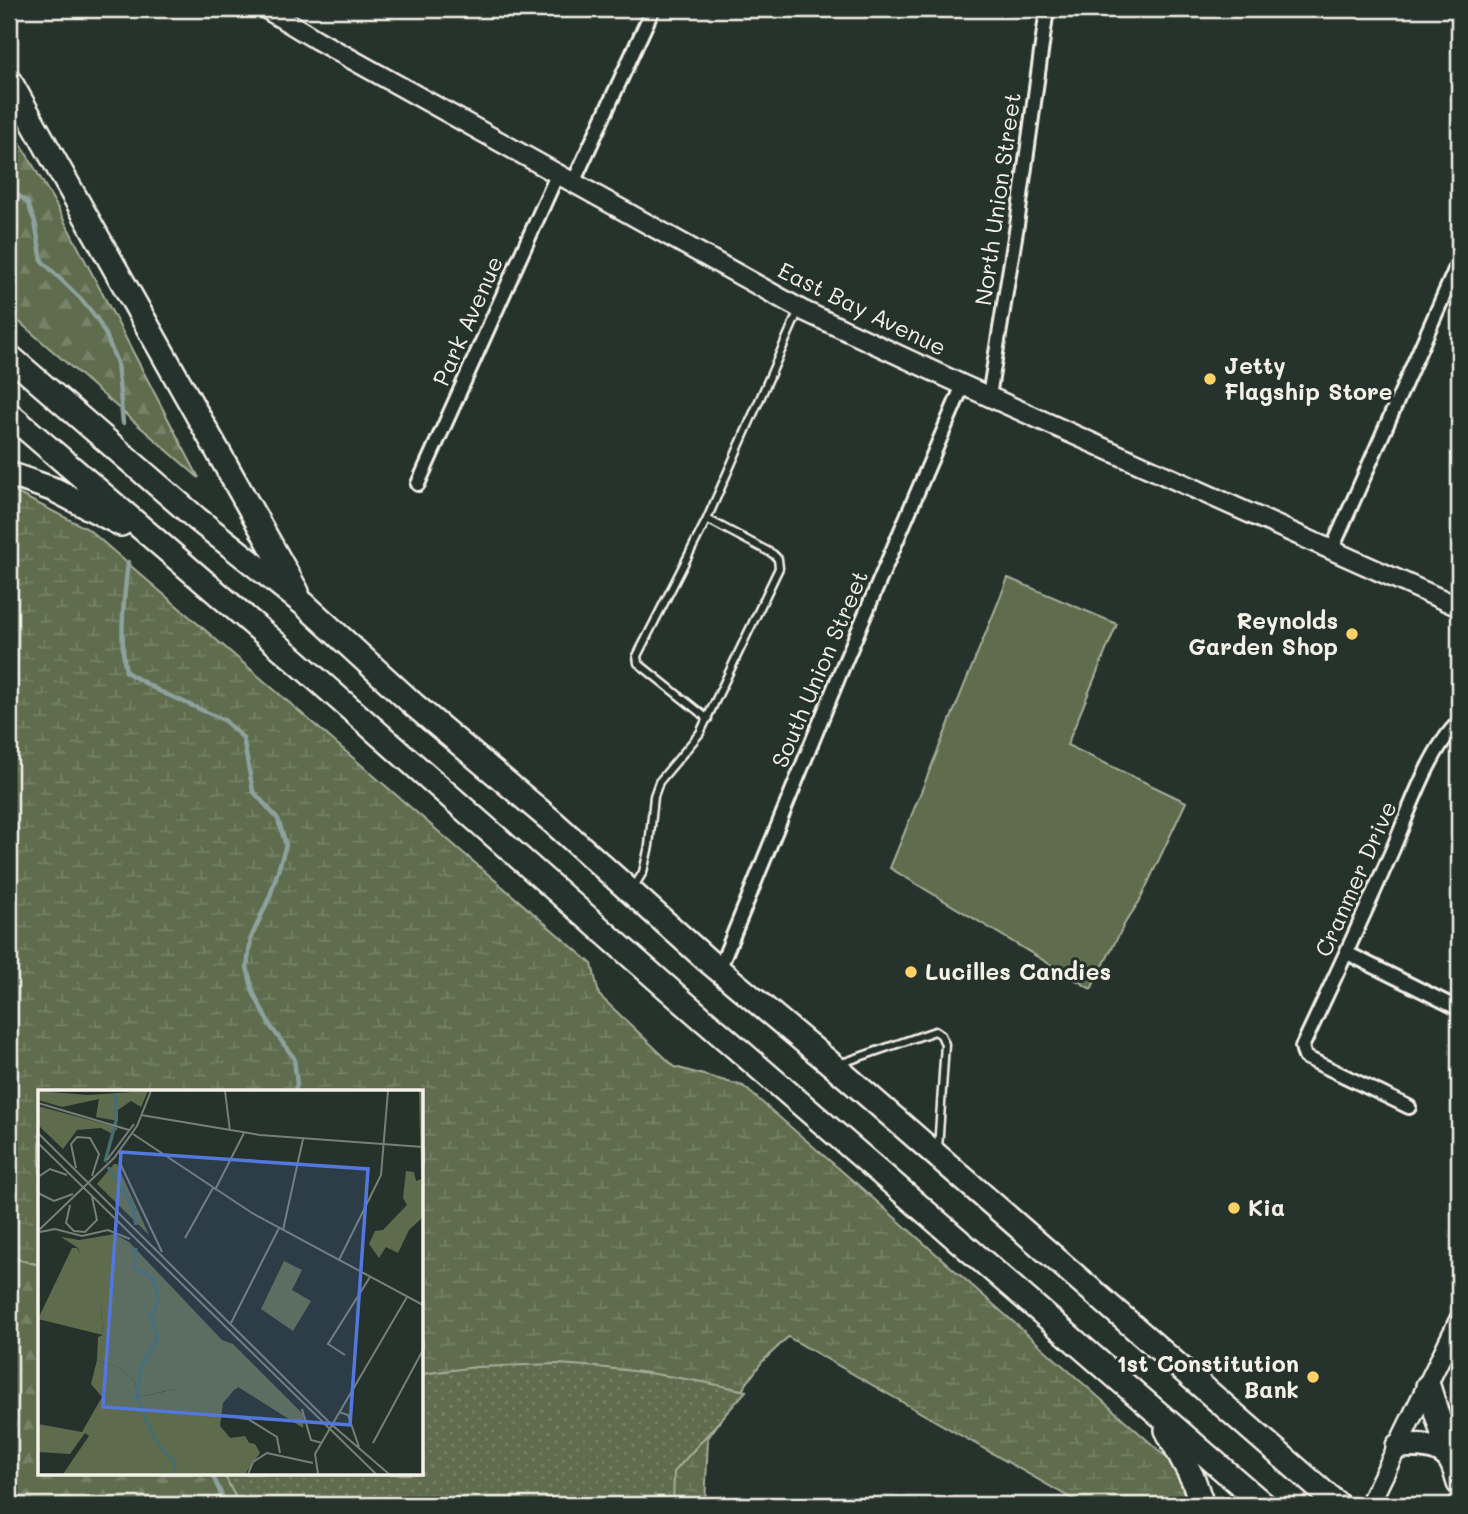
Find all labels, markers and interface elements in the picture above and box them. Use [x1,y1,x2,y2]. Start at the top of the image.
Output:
street label: North Union Street [967,90,1027,307]
street label: Park Avenue [425,251,509,390]
street label: East Bay Avenue [773,254,952,362]
place label: Jetty Flagship Store [1224,350,1393,406]
marker: Jetty Flagship Store [1202,371,1218,387]
street label: South Union Street [764,565,874,772]
place label: Reynolds Garden Shop [1188,605,1338,661]
marker: Reynolds Garden Shop [1344,626,1360,642]
street label: Cranmer Drive [1307,796,1403,961]
place label: Lucilles Candies [925,956,1111,986]
marker: Lucilles Candies [903,964,919,980]
inset map [38,1090,424,1476]
place label: Kia [1248,1192,1285,1222]
marker: Kia [1226,1200,1242,1216]
place label: 1st Constitution Bank [1116,1348,1299,1404]
marker: 1st Constitution Bank [1305,1369,1321,1385]

